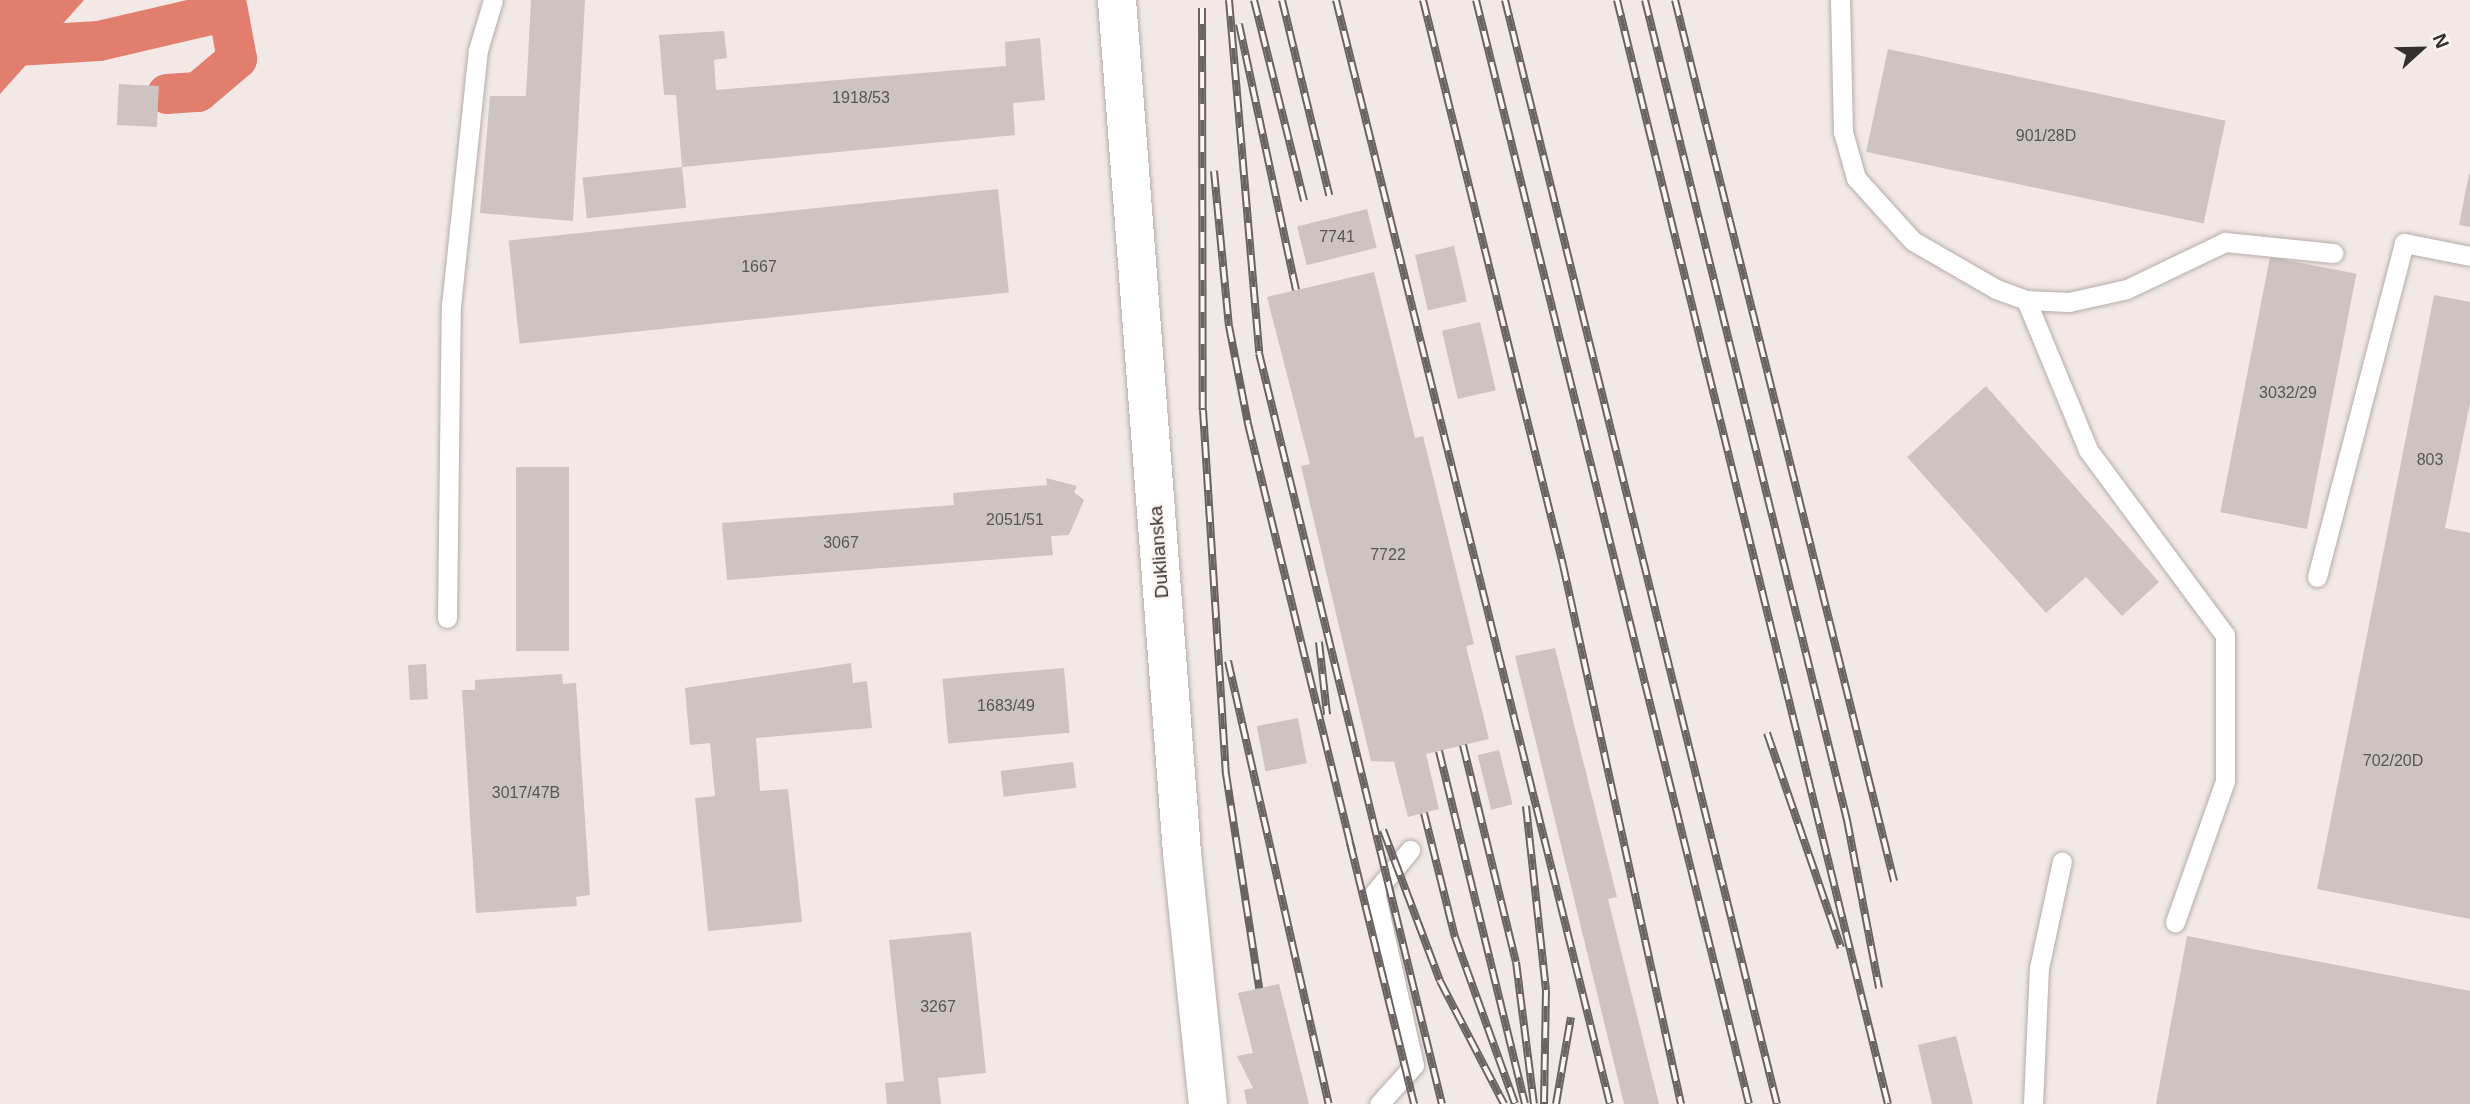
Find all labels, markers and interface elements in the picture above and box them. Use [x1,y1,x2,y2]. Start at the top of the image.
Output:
north arrow [2386,14,2456,84]
text: N [2429,31,2453,51]
house number: 1918/53 [832,88,890,108]
house number: 901/28D [2016,126,2076,146]
house number: 7741 [1319,227,1355,247]
house number: 1667 [741,257,777,277]
house number: 3032/29 [2259,383,2317,403]
house number: 803 [2417,450,2443,470]
street label: Duklianska [1144,505,1174,599]
house number: 2051/51 [986,510,1044,530]
house number: 3067 [823,533,859,553]
house number: 7722 [1370,545,1406,565]
house number: 1683/49 [977,696,1035,716]
house number: 702/20D [2363,751,2423,771]
house number: 3017/47B [492,783,560,803]
house number: 3267 [920,997,956,1017]

